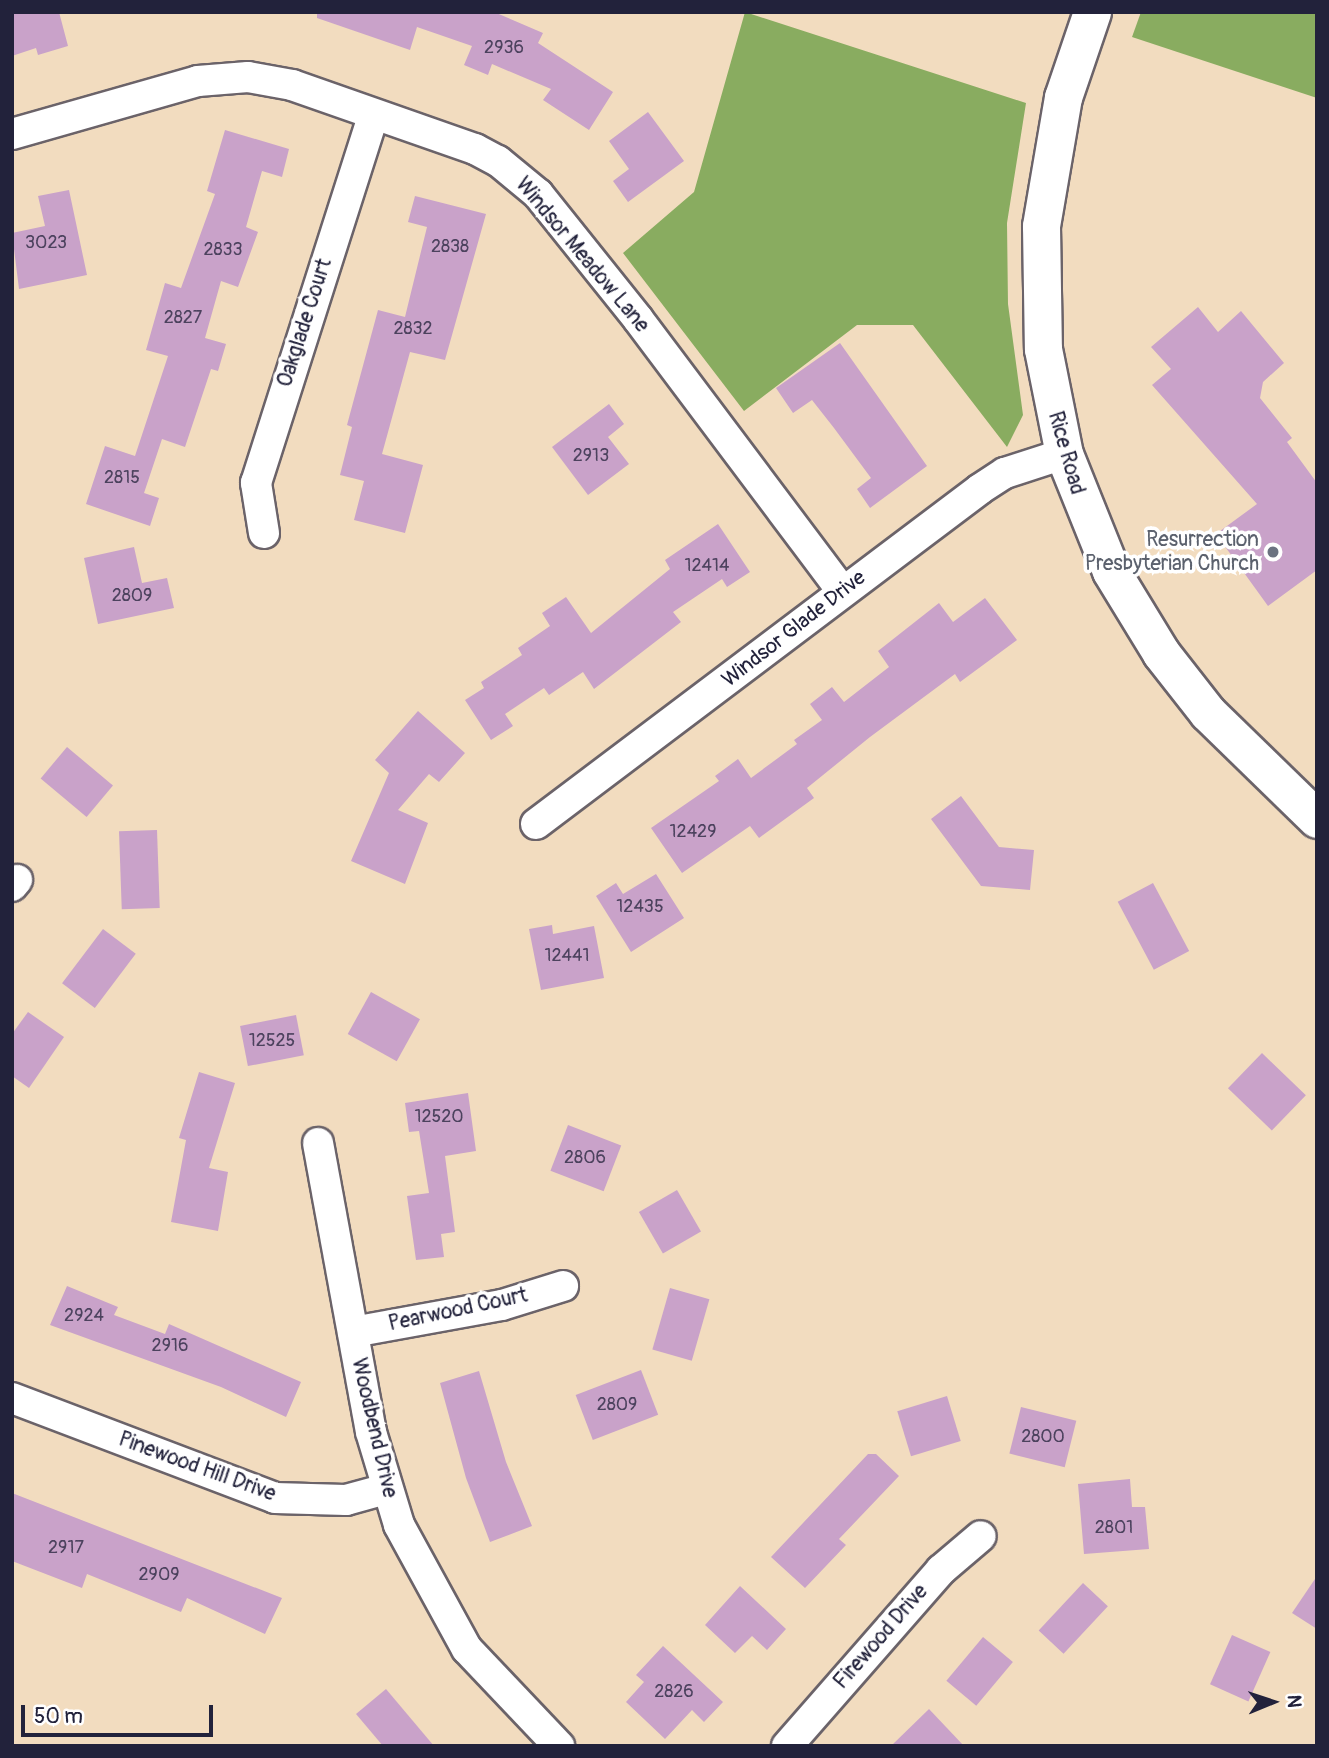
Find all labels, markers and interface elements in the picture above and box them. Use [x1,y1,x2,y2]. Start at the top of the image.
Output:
house number: 2936 [484,37,524,59]
street label: Windsor Meadow Lane [510,172,654,338]
house number: 3023 [25,232,67,254]
house number: 2838 [431,236,469,258]
house number: 2833 [203,239,243,261]
street label: Oakglade Court [272,256,338,390]
house number: 2827 [164,307,202,329]
house number: 2832 [393,318,433,340]
street label: Rice Road [1042,409,1090,497]
house number: 2913 [573,445,609,467]
house number: 2815 [104,467,140,489]
place label: Resurrection Presbyterian Church [1085,527,1259,577]
marker: Resurrection Presbyterian Church [1265,544,1281,560]
house number: 12414 [684,555,730,577]
street label: Windsor Glade Drive [717,565,871,693]
house number: 2809 [112,585,152,607]
house number: 12429 [670,821,716,843]
house number: 12435 [616,896,664,918]
house number: 12441 [544,945,590,967]
house number: 12525 [249,1030,295,1052]
house number: 12520 [414,1106,464,1128]
house number: 2806 [564,1147,606,1169]
street label: Pearwood Court [386,1283,530,1337]
house number: 2924 [64,1305,104,1327]
house number: 2916 [152,1335,188,1357]
street label: Woodbend Drive [346,1356,402,1500]
house number: 2809 [597,1394,637,1416]
house number: 2800 [1021,1426,1065,1448]
street label: Pinewood Hill Drive [115,1427,279,1507]
house number: 2801 [1095,1517,1133,1539]
house number: 2917 [48,1537,84,1559]
house number: 2909 [139,1564,179,1586]
street label: Firewood Drive [829,1580,933,1694]
north arrow [1238,1667,1308,1737]
house number: 2826 [654,1681,694,1703]
scale bar [24,1692,217,1736]
text: N [1282,1694,1306,1708]
text: 50 m [34,1703,83,1730]

